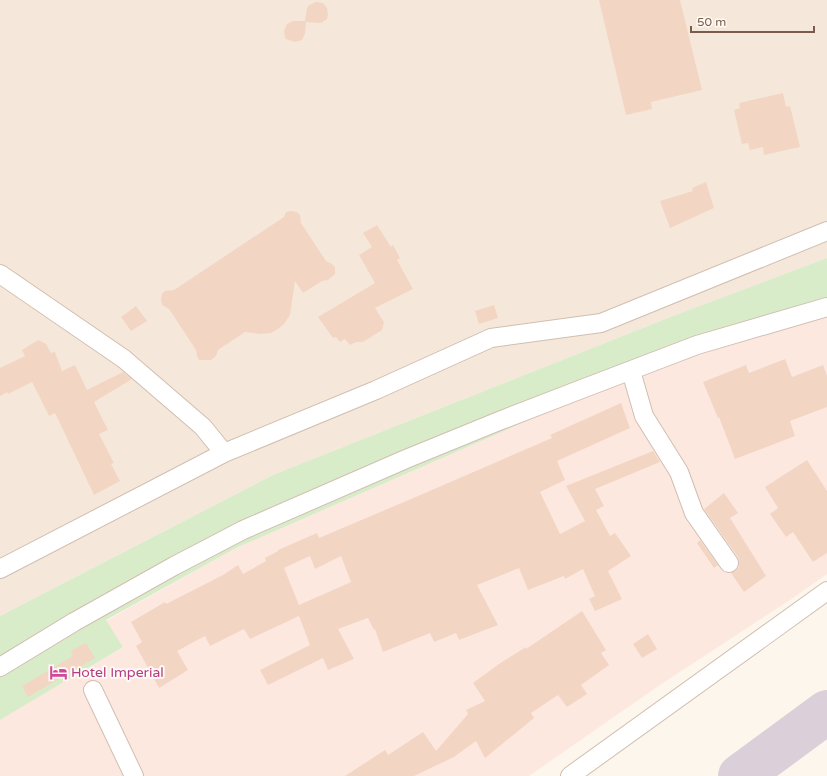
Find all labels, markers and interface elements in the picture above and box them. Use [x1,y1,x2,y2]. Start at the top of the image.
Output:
scale bar [691,8,814,34]
text: 50 m [697,15,726,29]
hotel icon: Hotel Imperial [48,662,68,682]
place label: Hotel Imperial [71,664,164,681]

